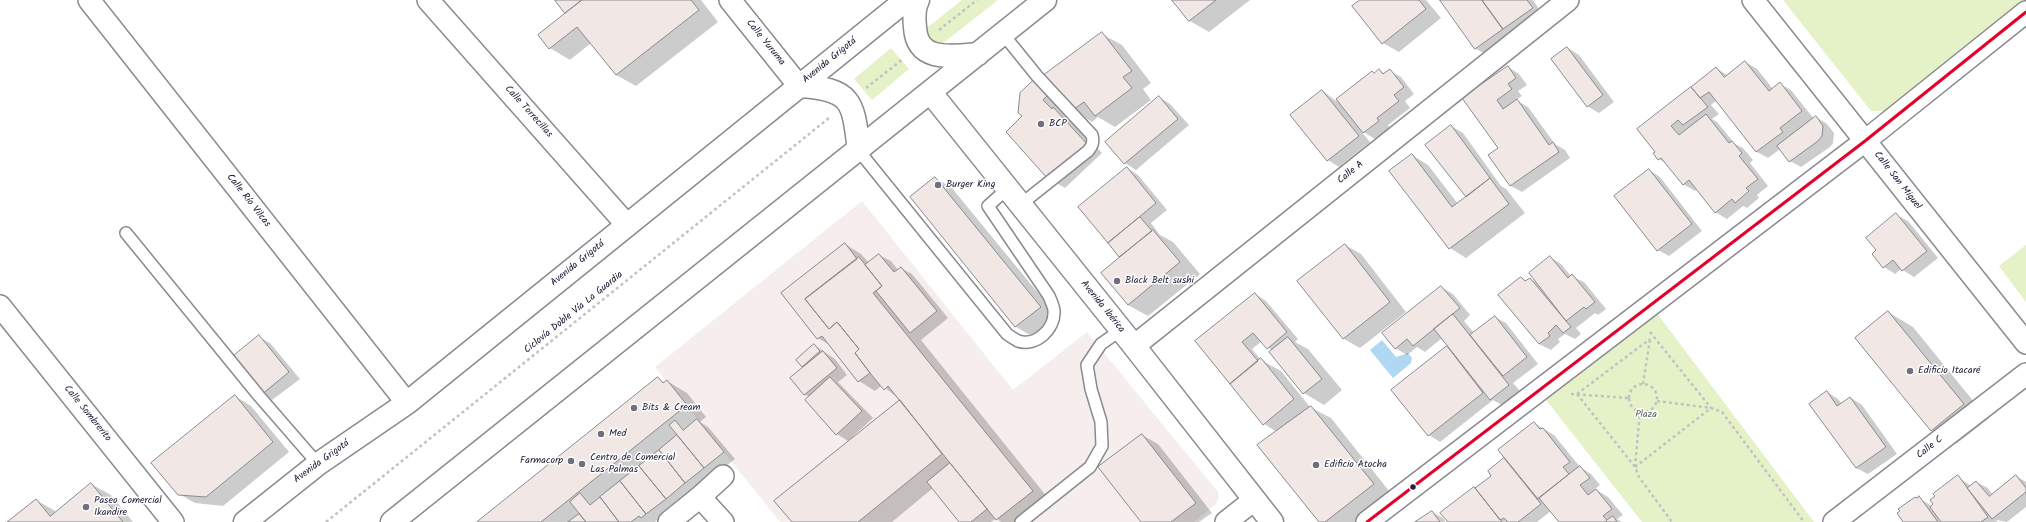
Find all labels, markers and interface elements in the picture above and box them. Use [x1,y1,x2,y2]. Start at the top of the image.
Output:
street label: Calle Yuruma [743,18,787,68]
street label: Avenida Grigotá [801,36,859,86]
street label: Calle Torrecillas [502,84,554,140]
place label: BCP [1049,118,1067,130]
marker: BCP [1036,119,1046,129]
street label: Calle San Miguel [1871,150,1923,212]
street label: Calle A [1336,159,1366,187]
street label: Calle Río Vilcas [223,172,273,230]
place label: Burger King [946,179,995,191]
marker: Burger King [933,180,943,190]
street label: Avenida Grigotá [549,239,607,289]
street label: Ciclovía Doble Vía La Guardia [522,269,626,357]
place label: Black Belt sushi [1125,275,1194,287]
marker: Black Belt sushi [1112,276,1122,286]
street label: Avenida Ibérica [1077,278,1127,336]
place label: Edificio Itacaré [1918,365,1980,377]
marker: Edificio Itacaré [1905,366,1915,376]
street label: Calle Sombrerito [61,383,113,445]
place label: Bits & Cream [642,402,700,414]
marker: Bits & Cream [629,403,639,413]
park label: Plaza [1635,409,1657,421]
place label: Med [609,428,626,440]
marker: Med [596,429,606,439]
street label: Calle C [1914,434,1946,462]
street label: Avenida Grigotá [292,438,352,486]
place label: Centro de Comercial Las Palmas [590,452,675,476]
place label: Farmacorp [520,455,563,467]
marker: Farmacorp [566,456,576,466]
marker: Centro de Comercial Las Palmas [577,459,587,469]
place label: Edificio Atocha [1324,459,1387,471]
marker: Edificio Atocha [1311,460,1321,470]
unlabelled marker [1408,482,1418,492]
place label: Paseo Comercial Ikandire [94,495,162,518]
marker: Paseo Comercial Ikandire [81,502,91,512]

